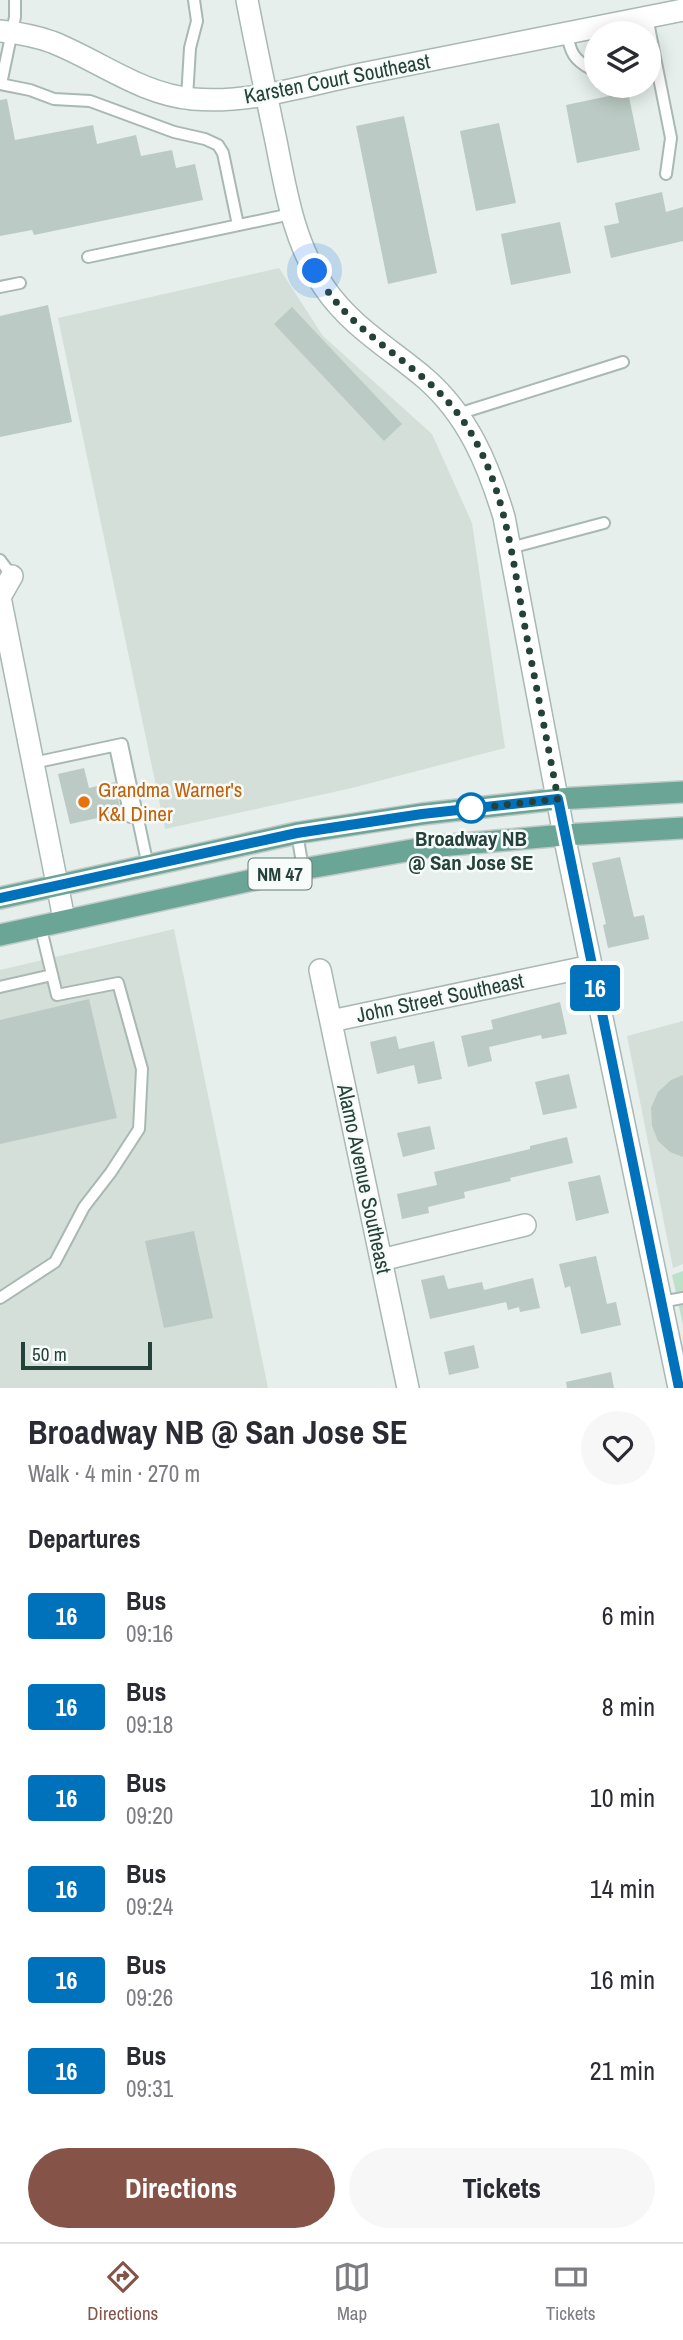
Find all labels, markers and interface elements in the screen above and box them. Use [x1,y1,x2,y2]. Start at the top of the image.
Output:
map controls [584,21,661,98]
button: layers [584,21,661,98]
street label: Karsten Court Southeast [242,46,432,111]
your location [297,253,332,288]
place label: Grandma Warner's K&I Diner [98,775,242,828]
marker: Broadway NB @ San Jose SE [456,793,486,823]
marker: Grandma Warner's K&I Diner [76,794,92,810]
place label: Broadway NB @ San Jose SE [409,824,533,877]
road number: NM 47 [248,859,312,890]
line badge: 16 [564,965,626,1011]
street label: John Street Southeast [354,966,526,1029]
text: 16 [584,972,606,1004]
street label: Alamo Avenue Southeast [330,1080,399,1277]
scale bar [21,1339,152,1371]
text: 50 m [32,1341,67,1367]
text: Broadway NB @ San Jose SE [28,1410,408,1454]
button: heart [581,1411,655,1485]
text: Walk · 4 min · 270 m [28,1458,200,1489]
text: Departures [28,1521,141,1556]
text: Bus [126,1583,166,1618]
text: 6 min [602,1598,655,1633]
text: 16 [56,1600,77,1632]
text: 09:16 [126,1618,173,1649]
text: Bus [126,1674,166,1709]
text: 8 min [602,1689,655,1724]
text: 16 [56,1691,77,1723]
text: 09:18 [126,1709,173,1740]
text: Bus [126,1765,166,1800]
text: 10 min [590,1780,655,1815]
text: 16 [56,1782,77,1814]
text: 09:20 [126,1800,173,1831]
text: Bus [126,1856,166,1891]
text: 14 min [590,1871,655,1906]
text: 16 [56,1873,77,1905]
text: 09:24 [126,1891,173,1922]
text: Bus [126,1947,166,1982]
text: 16 min [590,1962,655,1997]
text: 16 [56,1964,77,1996]
text: 09:26 [126,1982,173,2013]
text: Bus [126,2038,166,2073]
text: 21 min [590,2053,655,2088]
text: 16 [56,2055,77,2087]
text: 09:31 [126,2073,173,2104]
button: Directions [28,2148,335,2228]
button: Tickets [349,2148,655,2228]
tab: Directions [87,2258,158,2326]
tab: Map [333,2258,371,2326]
tab: Tickets [546,2258,596,2326]

